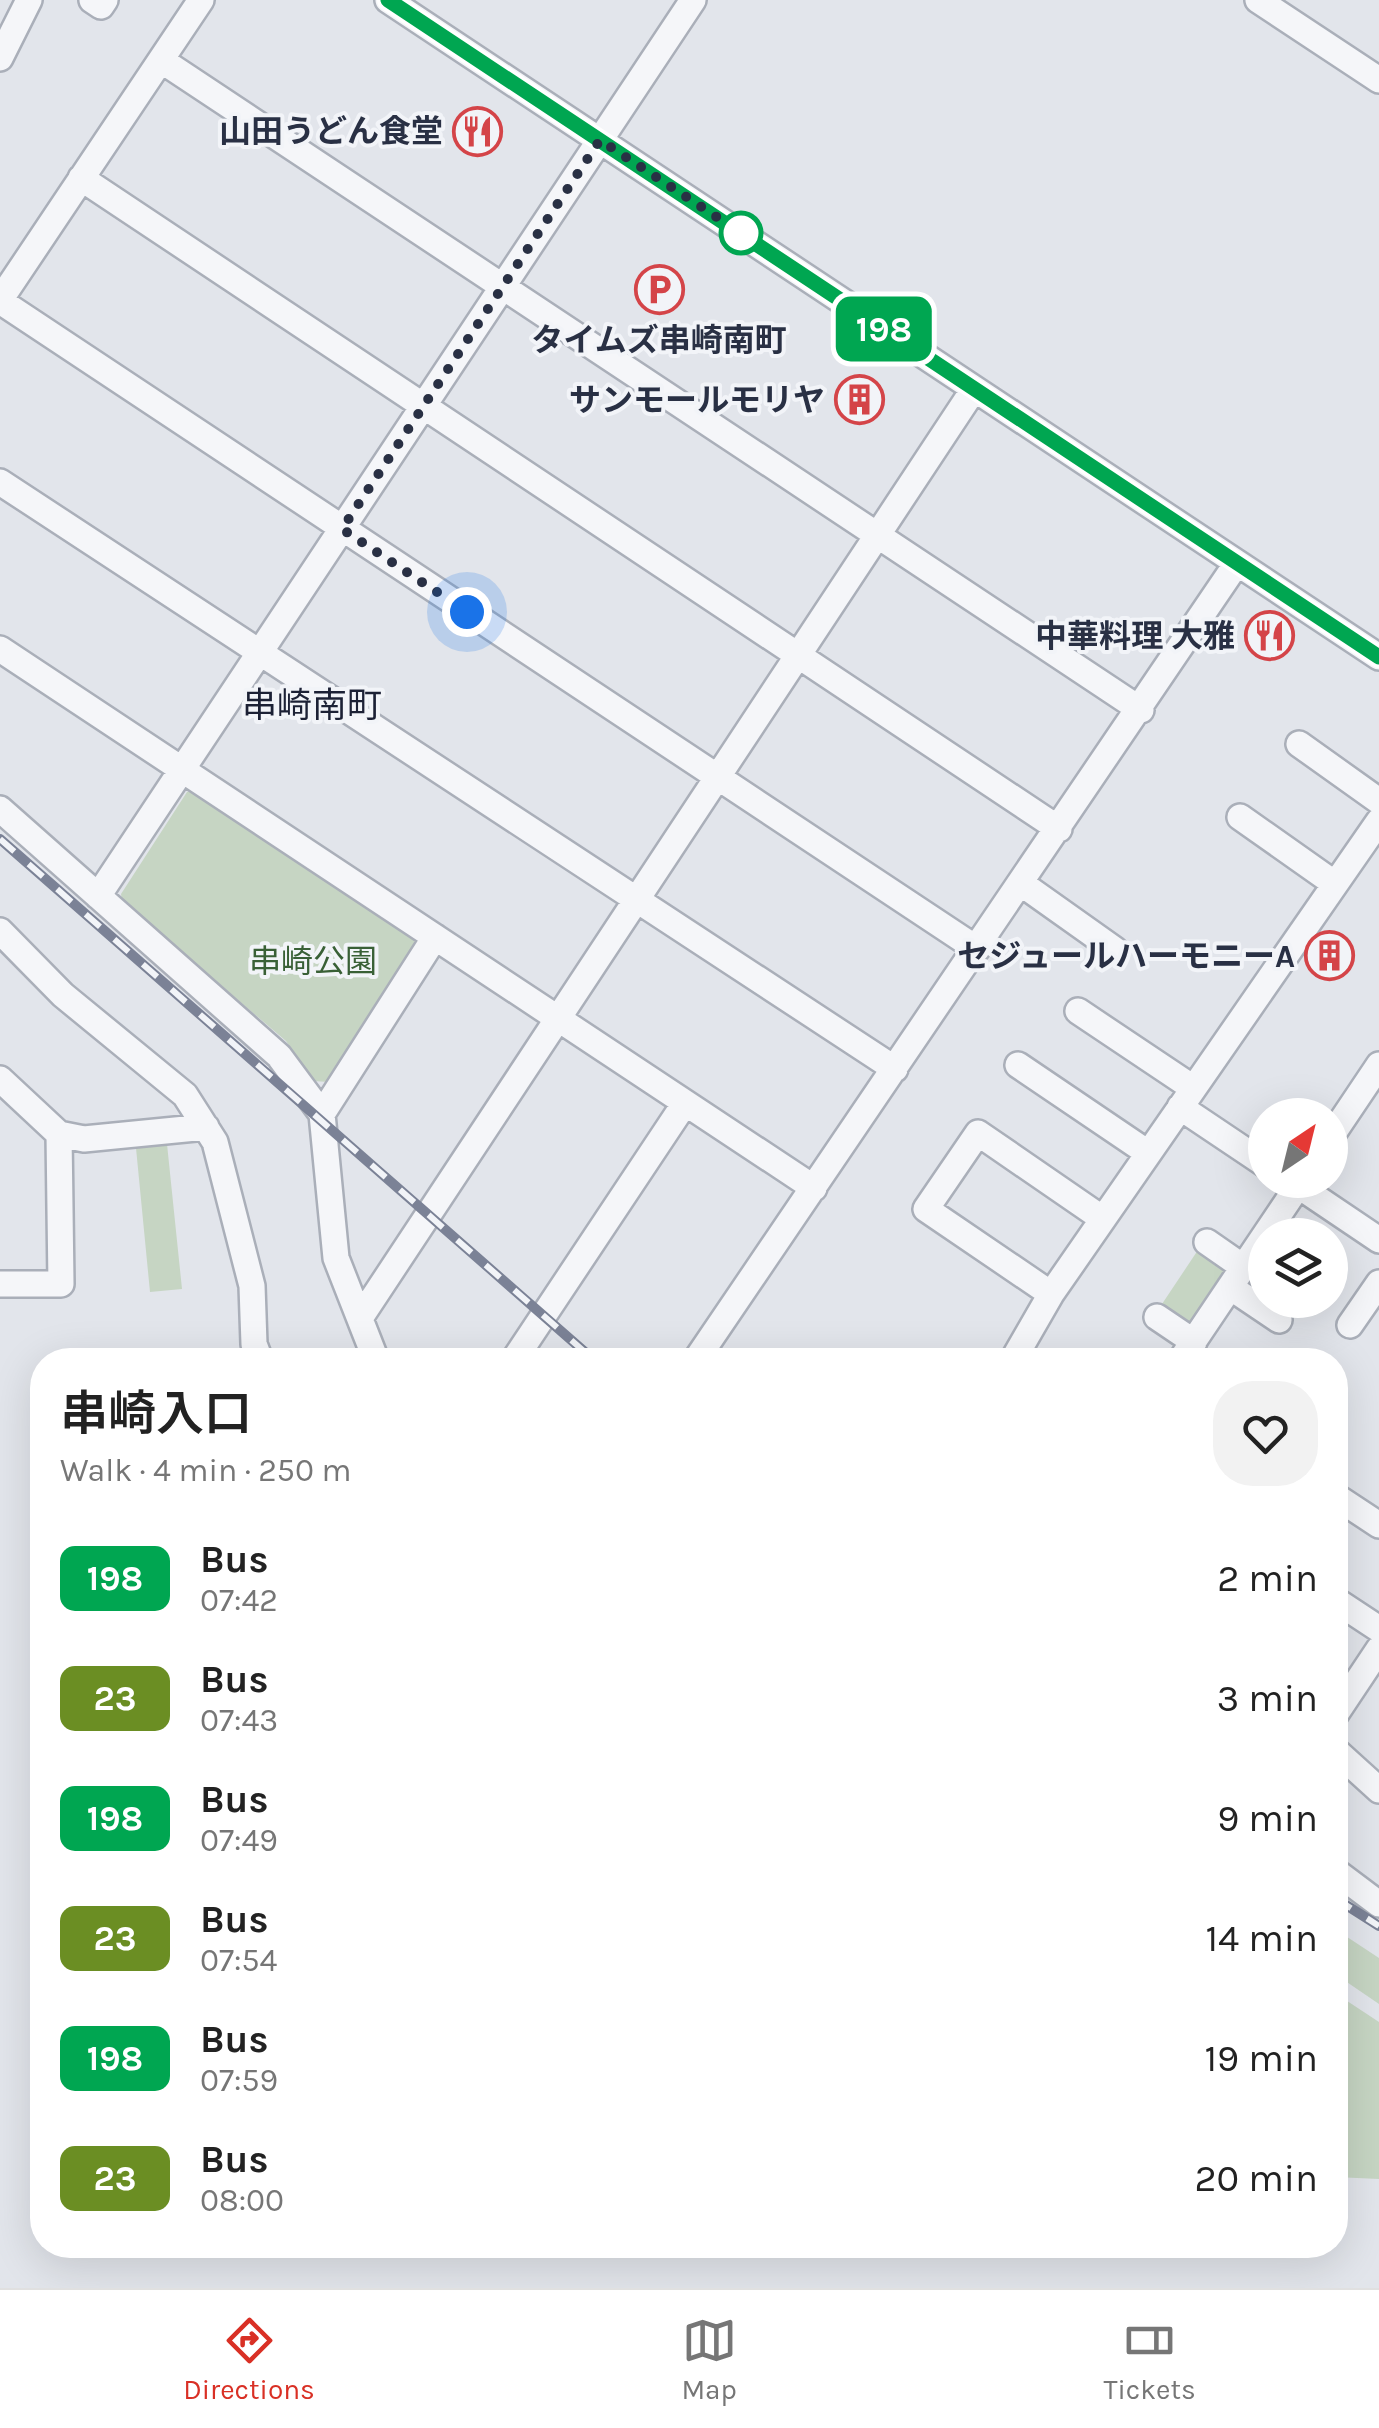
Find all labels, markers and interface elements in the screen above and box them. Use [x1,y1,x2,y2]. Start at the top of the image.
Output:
restaurant icon: 山田うどん食堂 [452,105,504,157]
place label: 山田うどん食堂 [219,113,443,150]
unlabelled marker [720,212,762,254]
parking icon: タイムズ串崎南町 [633,264,685,316]
line badge: 198 [826,296,942,362]
text: 198 [856,309,912,350]
place label: タイムズ串崎南町 [531,322,787,359]
building icon: サンモールモリヤ [834,374,886,426]
place label: サンモールモリヤ [569,382,825,419]
your location [442,587,492,637]
restaurant icon: 中華料理 大雅 [1244,610,1296,662]
place label: 中華料理 大雅 [1035,618,1235,655]
district label: 串崎南町 [242,685,382,726]
building icon: セジュールハーモニーA [1304,930,1356,982]
place label: セジュールハーモニーA [957,938,1295,975]
park label: 串崎公園 [249,943,377,980]
north arrow [1248,1098,1348,1198]
map controls [1248,1098,1348,1318]
button: layers [1248,1218,1348,1318]
button: heart [1213,1381,1318,1486]
text: 串崎入口 [60,1386,252,1442]
text: Walk · 4 min · 250 m [60,1452,351,1489]
text: Bus [200,1537,269,1582]
text: 2 min [1217,1556,1318,1601]
text: 198 [87,1558,143,1599]
text: 07:42 [200,1582,278,1619]
text: Bus [200,1657,269,1702]
text: 3 min [1217,1676,1318,1721]
text: 23 [94,1678,136,1719]
text: 07:43 [200,1702,278,1739]
text: Bus [200,1777,269,1822]
text: 9 min [1217,1796,1318,1841]
text: 198 [87,1798,143,1839]
text: 07:49 [200,1822,278,1859]
text: Bus [200,1897,269,1942]
text: 14 min [1205,1916,1318,1961]
text: 23 [94,1918,136,1959]
text: 07:54 [200,1942,277,1979]
text: Bus [200,2017,269,2062]
text: 19 min [1205,2036,1318,2081]
text: 198 [87,2038,143,2079]
text: 07:59 [200,2062,278,2099]
text: Bus [200,2137,269,2182]
text: 20 min [1195,2156,1318,2201]
text: 23 [94,2158,136,2199]
text: 08:00 [200,2182,284,2219]
tab: Directions [183,2313,315,2406]
tab: Map [681,2313,737,2406]
tab: Tickets [1103,2313,1196,2406]

